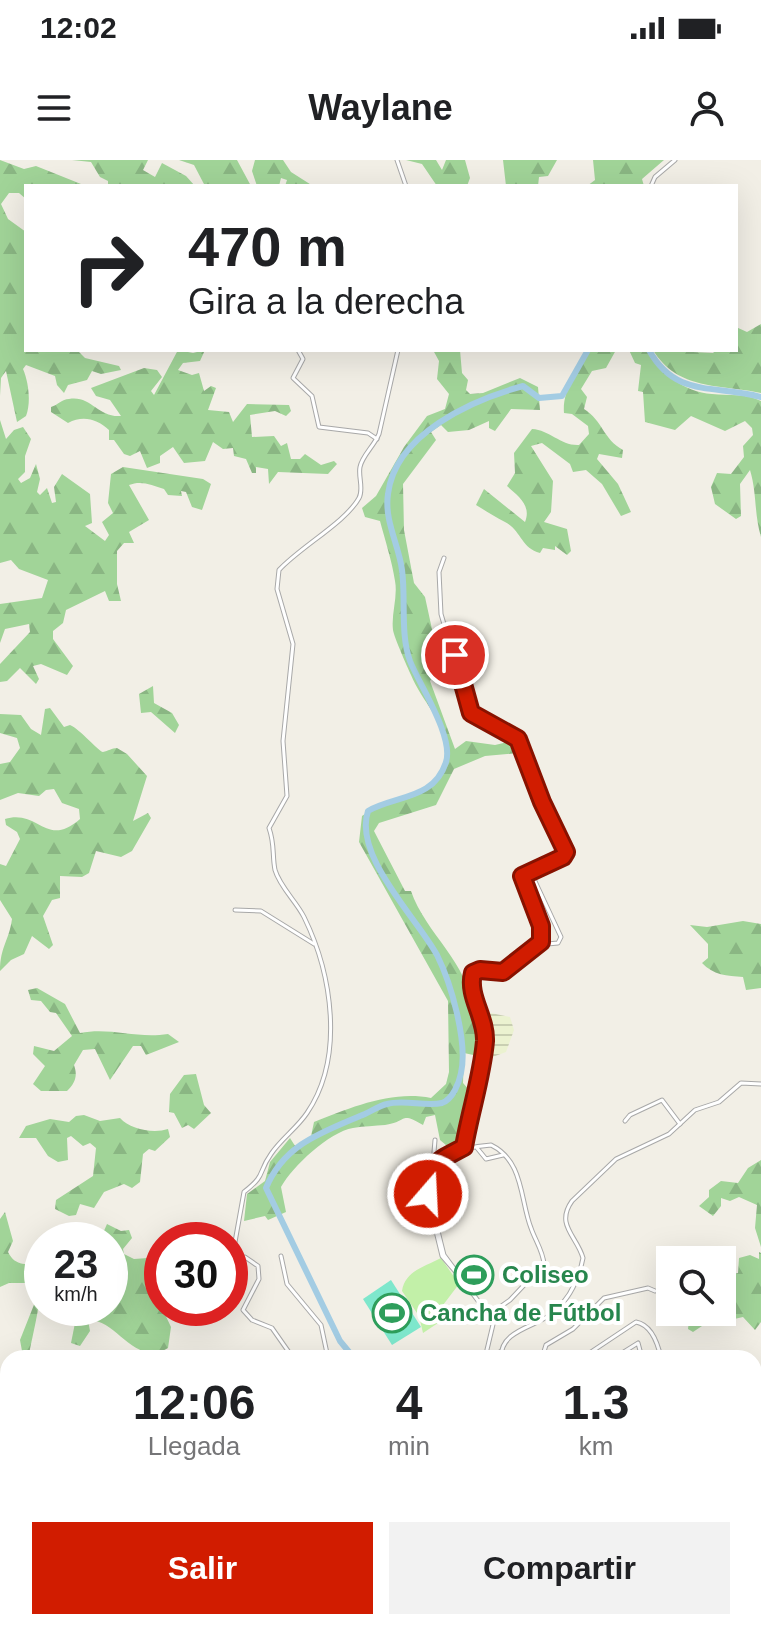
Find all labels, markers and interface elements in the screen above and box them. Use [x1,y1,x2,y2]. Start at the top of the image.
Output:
text: 12:02 [40,11,117,44]
icon: menu [32,86,76,130]
icon: person [685,86,729,130]
text: Waylane [308,87,453,128]
text: 470 m [188,215,347,278]
icon: right [56,216,160,320]
text: Gira a la derecha [188,281,464,322]
pin [421,621,489,689]
icon: arrive [433,633,477,677]
position arrow [386,1152,470,1236]
speed limit sign: 30 [144,1222,248,1326]
text: 23 [54,1242,98,1286]
map controls [656,1246,736,1326]
button: search [656,1246,736,1326]
sports icon: Coliseo [453,1254,495,1296]
place label: Coliseo [502,1261,589,1288]
text: km/h [54,1283,98,1305]
sports icon: Cancha de Fútbol [371,1292,413,1334]
place label: Cancha de Fútbol [420,1299,621,1326]
text: 12:06 [133,1376,255,1429]
text: 4 [396,1376,422,1429]
text: 1.3 [563,1376,629,1429]
text: Llegada [148,1431,240,1461]
text: min [388,1431,430,1461]
text: km [579,1431,613,1461]
button: Salir [32,1522,373,1614]
button: Compartir [389,1522,730,1614]

